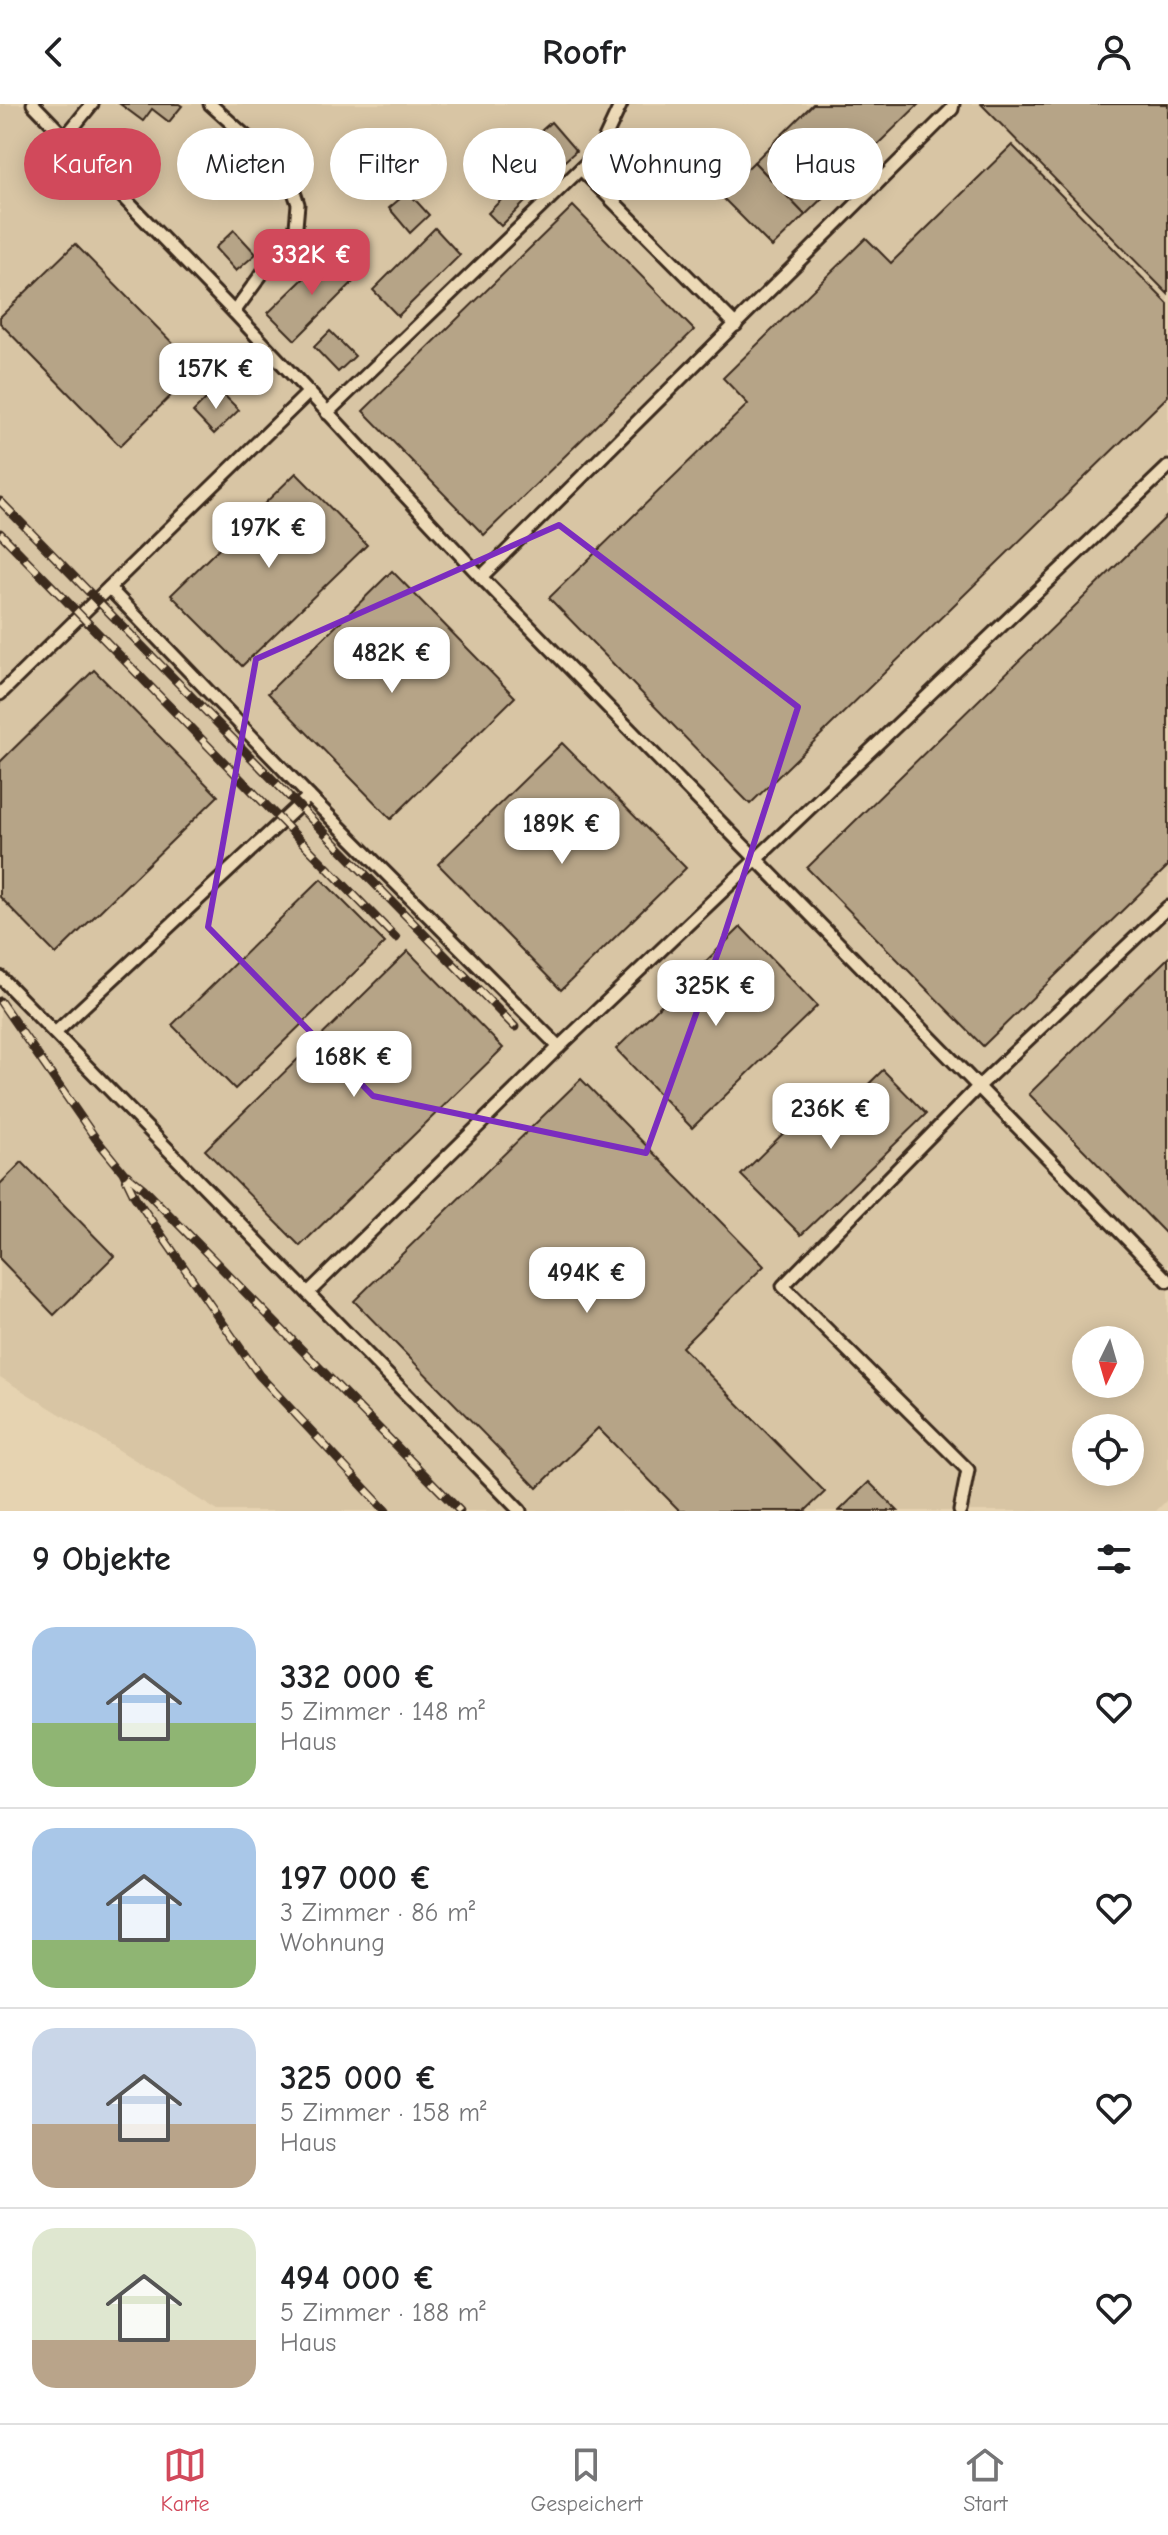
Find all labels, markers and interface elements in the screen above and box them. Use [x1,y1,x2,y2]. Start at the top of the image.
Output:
icon: back [32,30,76,74]
icon: person [1092,30,1136,74]
text: Roofr [542,32,626,73]
chip: Kaufen [24,128,161,200]
chip: Mieten [177,128,314,200]
chip: Filter [330,128,447,200]
chip: Neu [463,128,566,200]
chip: Wohnung [582,128,751,200]
chip: Haus [767,128,883,200]
pin: 332K € [247,229,377,297]
text: 332K € [272,240,352,270]
pin: 157K € [151,343,281,411]
text: 157K € [177,354,255,384]
pin: 197K € [204,502,334,570]
text: 197K € [230,513,308,543]
pin: 482K € [327,627,457,695]
text: 482K € [352,638,432,668]
pin: 189K € [497,798,627,866]
text: 189K € [523,809,601,839]
pin: 325K € [651,960,781,1028]
text: 325K € [675,971,757,1001]
pin: 168K € [289,1031,419,1099]
text: 168K € [315,1042,393,1072]
pin: 236K € [766,1083,896,1151]
text: 236K € [790,1094,872,1124]
pin: 494K € [522,1247,652,1315]
text: 494K € [547,1258,627,1288]
north arrow [1072,1326,1144,1398]
map controls [1072,1326,1144,1486]
button: locate [1072,1414,1144,1486]
icon: filters [1092,1537,1136,1581]
text: 9 Objekte [32,1539,171,1579]
text: 332 000 € [280,1657,436,1697]
icon: home [96,1659,192,1755]
icon: heart [1092,1685,1136,1729]
text: 5 Zimmer · 148 m² [280,1697,485,1727]
text: Haus [280,1727,336,1757]
text: 197 000 € [280,1858,432,1898]
icon: home [96,1860,192,1956]
icon: heart [1092,1886,1136,1930]
text: 3 Zimmer · 86 m² [280,1898,475,1928]
text: Wohnung [280,1928,385,1958]
text: 325 000 € [280,2058,438,2098]
icon: home [96,2060,192,2156]
icon: heart [1092,2086,1136,2130]
text: 5 Zimmer · 158 m² [280,2098,487,2128]
text: Haus [280,2128,336,2158]
text: 494 000 € [280,2258,436,2298]
icon: home [96,2260,192,2356]
icon: heart [1092,2286,1136,2330]
text: 5 Zimmer · 188 m² [280,2298,486,2328]
text: Haus [280,2328,336,2358]
tab: Karte [160,2443,210,2517]
tab: Gespeichert [530,2443,642,2517]
tab: Start [963,2443,1008,2517]

